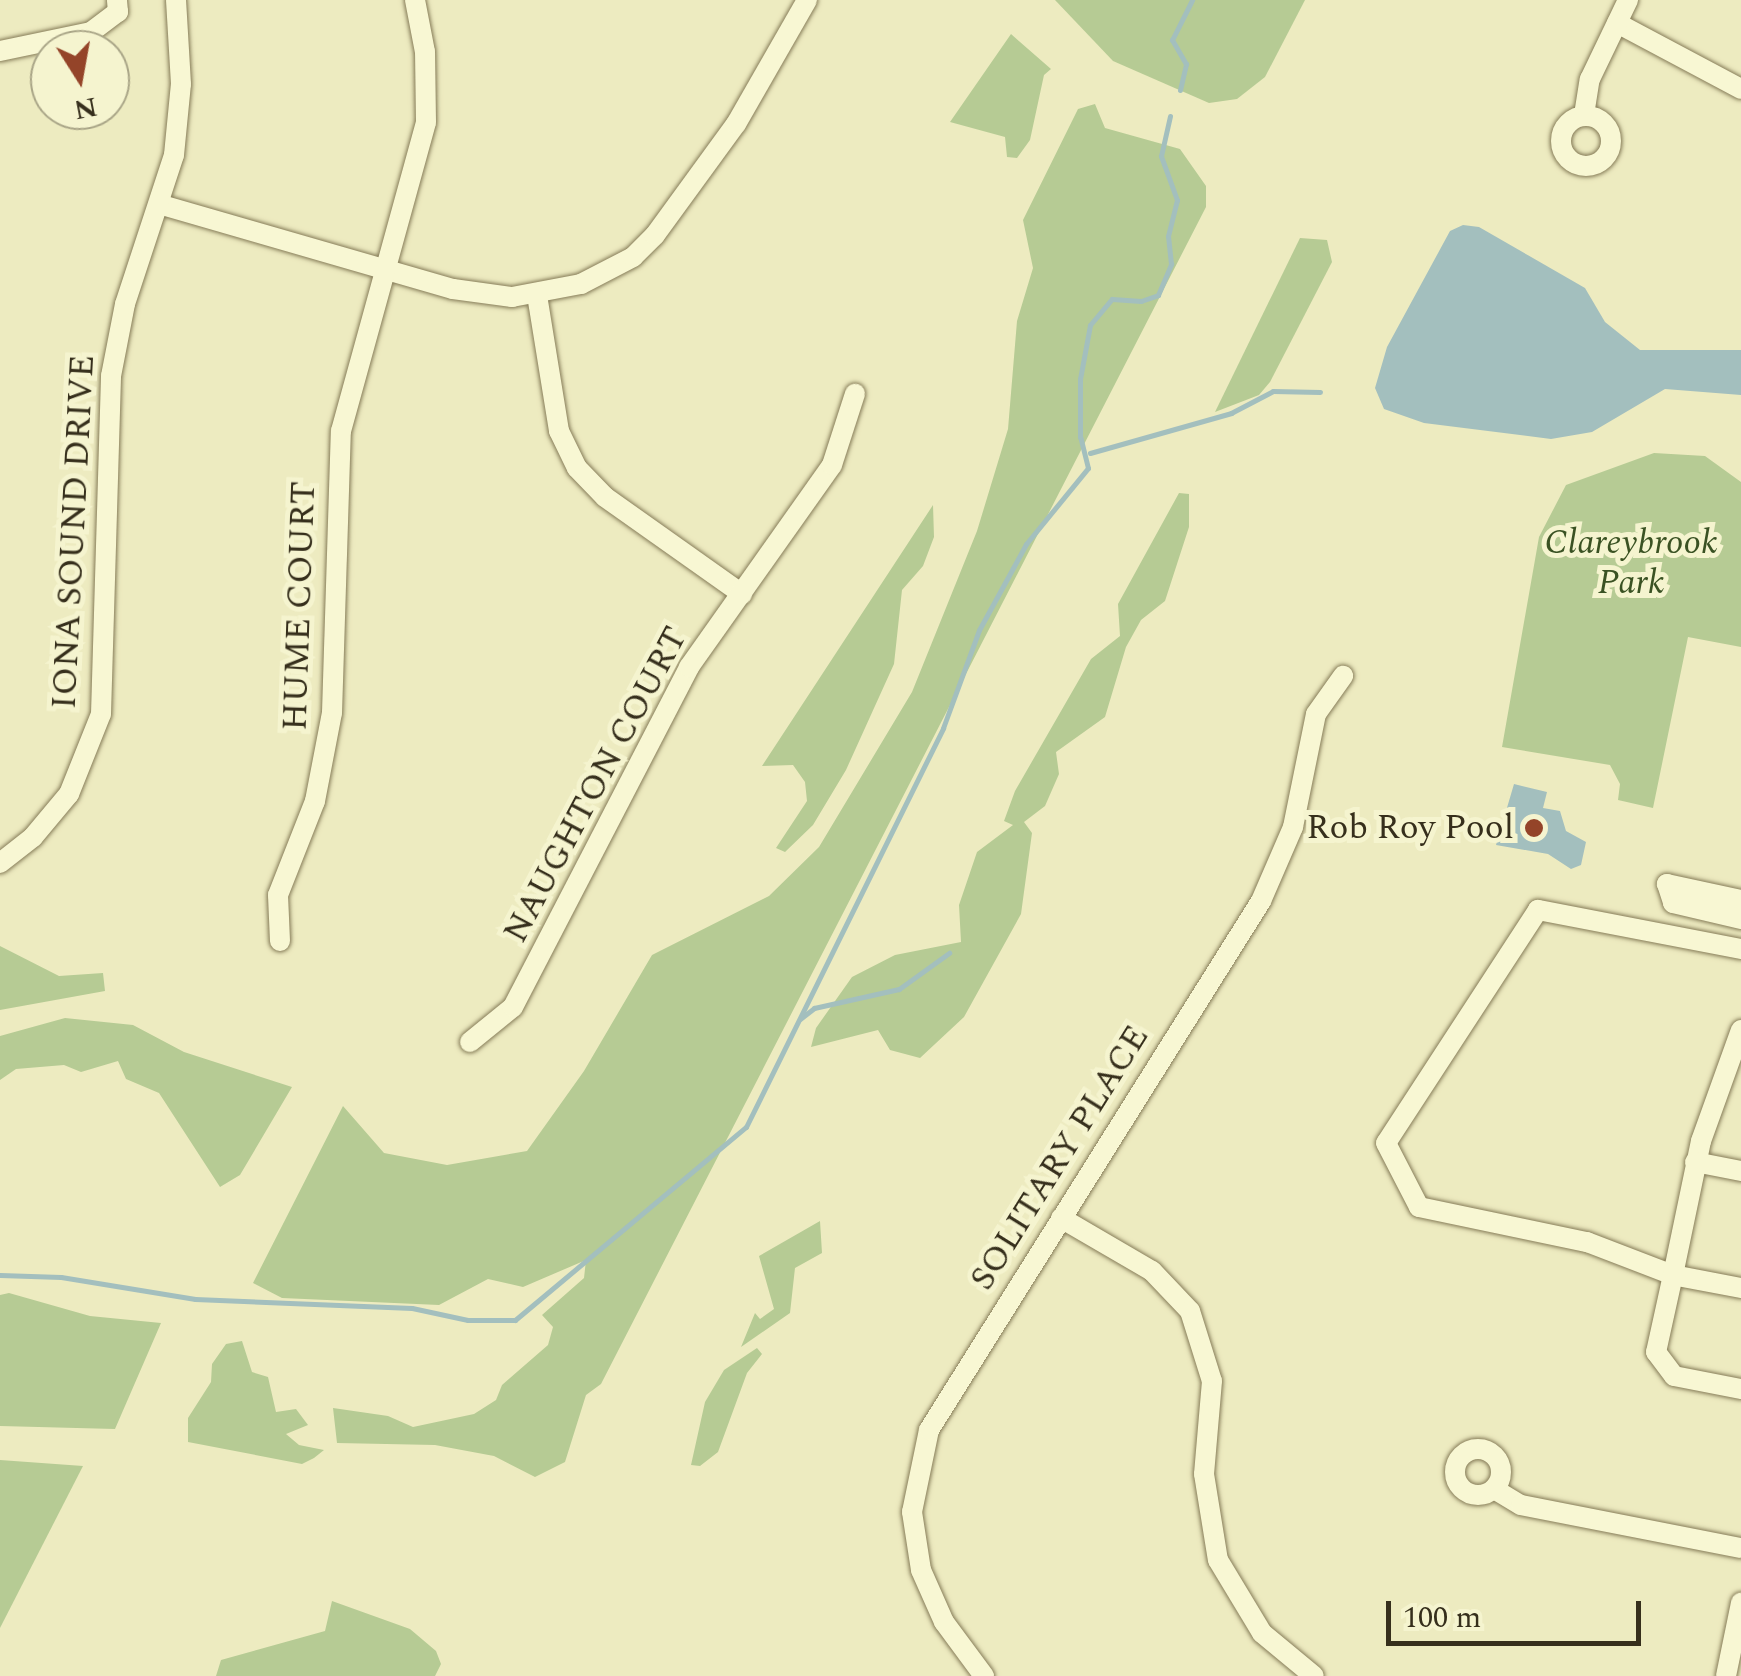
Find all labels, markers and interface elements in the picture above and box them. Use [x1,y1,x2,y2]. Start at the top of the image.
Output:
north arrow [30,30,130,130]
text: N [70,85,101,131]
street label: IONA SOUND DRIVE [44,354,104,710]
street label: HUME COURT [275,480,325,732]
park label: Clareybrook Park [1545,522,1717,604]
street label: NAUGHTON COURT [495,620,697,950]
place label: Rob Roy Pool [1306,807,1514,849]
marker: Rob Roy Pool [1523,817,1545,839]
street label: SOLITARY PLACE [962,1018,1158,1298]
scale bar [1391,1581,1646,1643]
text: 100 m [1403,1595,1481,1641]

